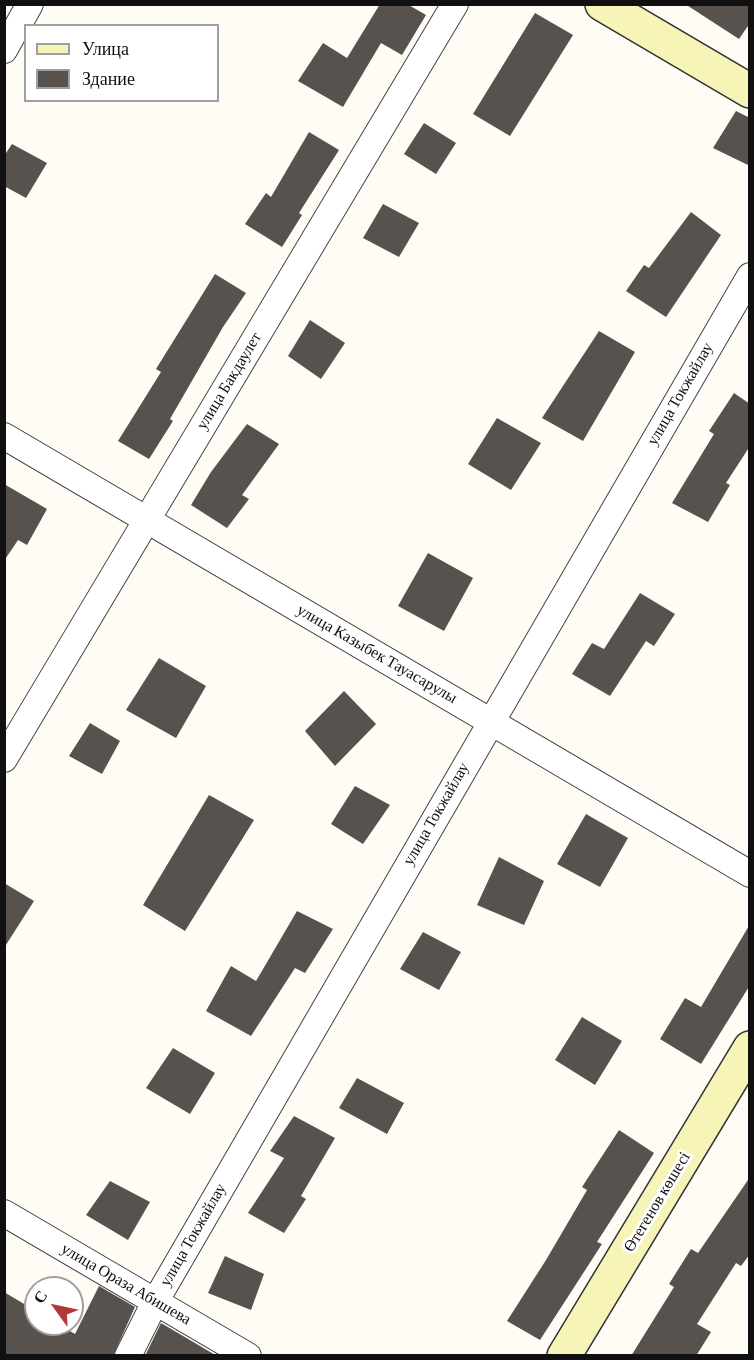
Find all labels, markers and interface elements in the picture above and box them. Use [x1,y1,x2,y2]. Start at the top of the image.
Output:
legend [24,24,219,102]
text: Улица [82,39,129,59]
text: Здание [82,69,135,89]
street label: улица Бакдаулет [192,329,266,433]
street label: улица Токжайлау [643,339,717,449]
street label: улица Казыбек Тауасарулы [294,600,460,708]
street label: улица Токжайлау [399,759,473,869]
street label: Өтегенов көшесі [620,1148,694,1256]
street label: улица Токжайлау [156,1180,230,1290]
street label: улица Ораза Абишева [58,1239,194,1329]
north arrow [24,1276,84,1336]
text: С [30,1288,50,1306]

